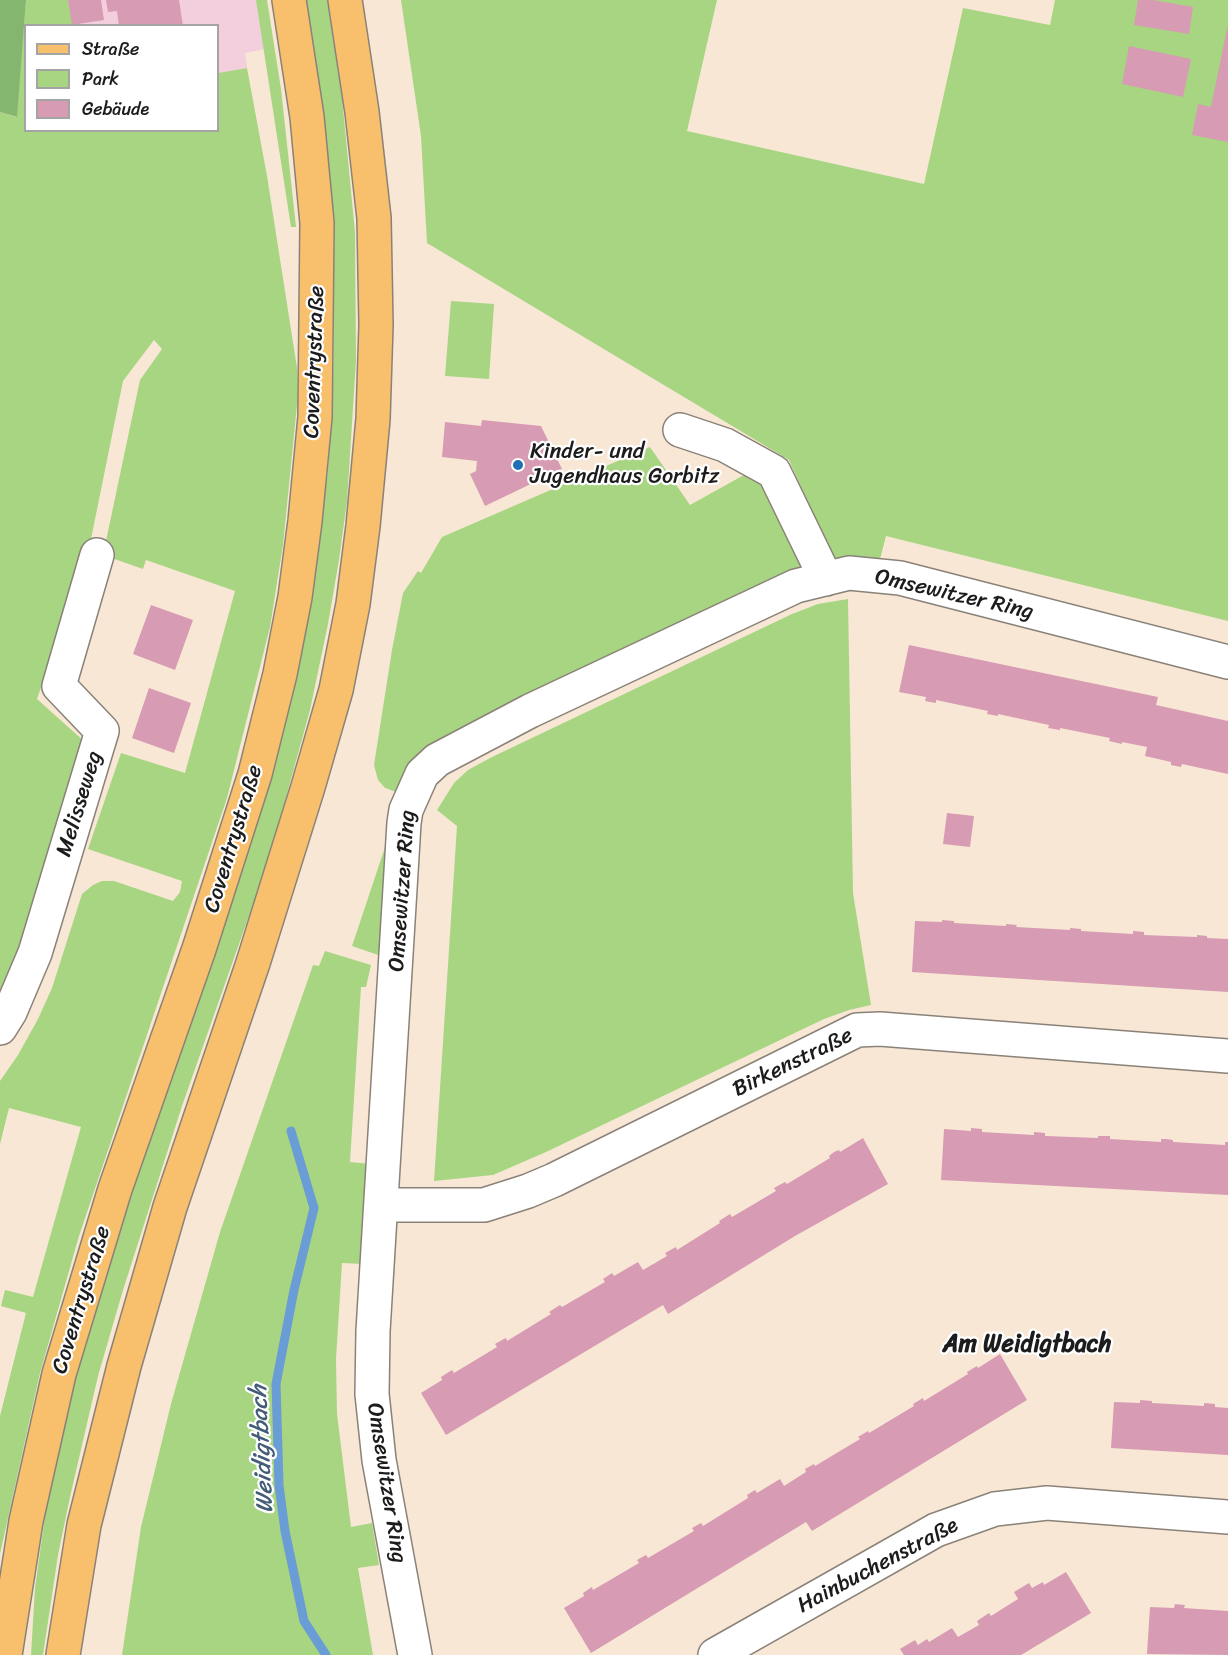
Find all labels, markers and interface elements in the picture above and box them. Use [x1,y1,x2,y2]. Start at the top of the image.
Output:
legend [24,24,219,132]
text: Straße [82,33,139,65]
text: Park [82,63,119,95]
text: Gebäude [82,93,149,125]
street label: Coventrystraße [299,285,331,439]
place label: Kinder- und Jugendhaus Gorbitz [530,439,719,490]
marker: Kinder- und Jugendhaus Gorbitz [511,458,525,472]
street label: Omsewitzer Ring [872,564,1036,626]
street label: Melisseweg [51,748,109,860]
street label: Coventrystraße [199,762,269,916]
street label: Omsewitzer Ring [384,809,422,973]
street label: Birkenstraße [729,1023,857,1103]
street label: Coventrystraße [47,1223,117,1377]
district label: Am Weidigtbach [943,1331,1111,1359]
water label: Weidigtbach [245,1384,281,1514]
street label: Omsewitzer Ring [360,1401,412,1565]
street label: Hainbuchenstraße [793,1513,963,1619]

